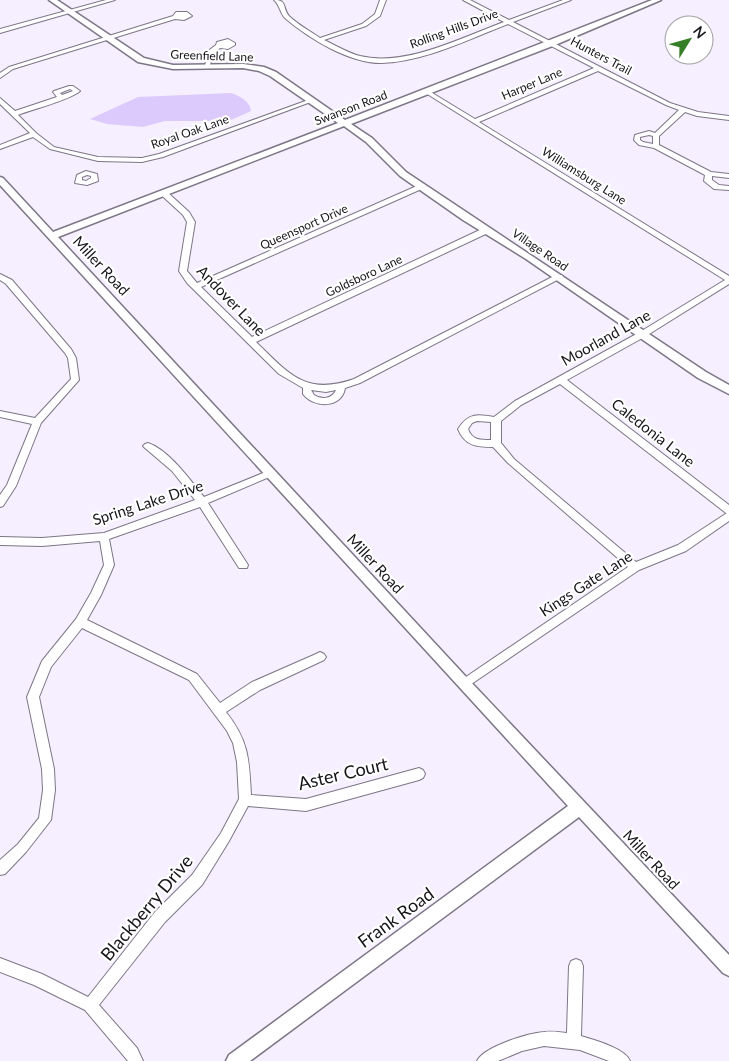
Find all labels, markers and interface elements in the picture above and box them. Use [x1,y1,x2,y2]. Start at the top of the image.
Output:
street label: Rolling Hills Drive [408,6,500,51]
north arrow [664,15,714,65]
text: N [690,22,710,41]
street label: Hunters Trail [568,33,634,78]
street label: Greenfield Lane [170,47,254,64]
street label: Harper Lane [499,64,565,103]
street label: Swanson Road [312,87,389,128]
street label: Royal Oak Lane [149,111,231,152]
street label: Williamsburg Lane [539,144,629,208]
street label: Queensport Drive [258,200,350,253]
street label: Village Road [509,225,571,274]
street label: Miller Road [70,232,134,299]
street label: Goldsboro Lane [323,251,405,300]
street label: Andover Lane [194,261,270,339]
street label: Moorland Lane [558,305,653,369]
street label: Caledonia Lane [608,394,699,470]
street label: Spring Lake Drive [90,476,205,528]
street label: Miller Road [344,530,408,597]
street label: Kings Gate Lane [536,546,635,620]
street label: Aster Court [296,752,390,794]
street label: Miller Road [620,826,684,893]
street label: Blackberry Drive [96,850,197,965]
street label: Frank Road [353,882,438,952]

